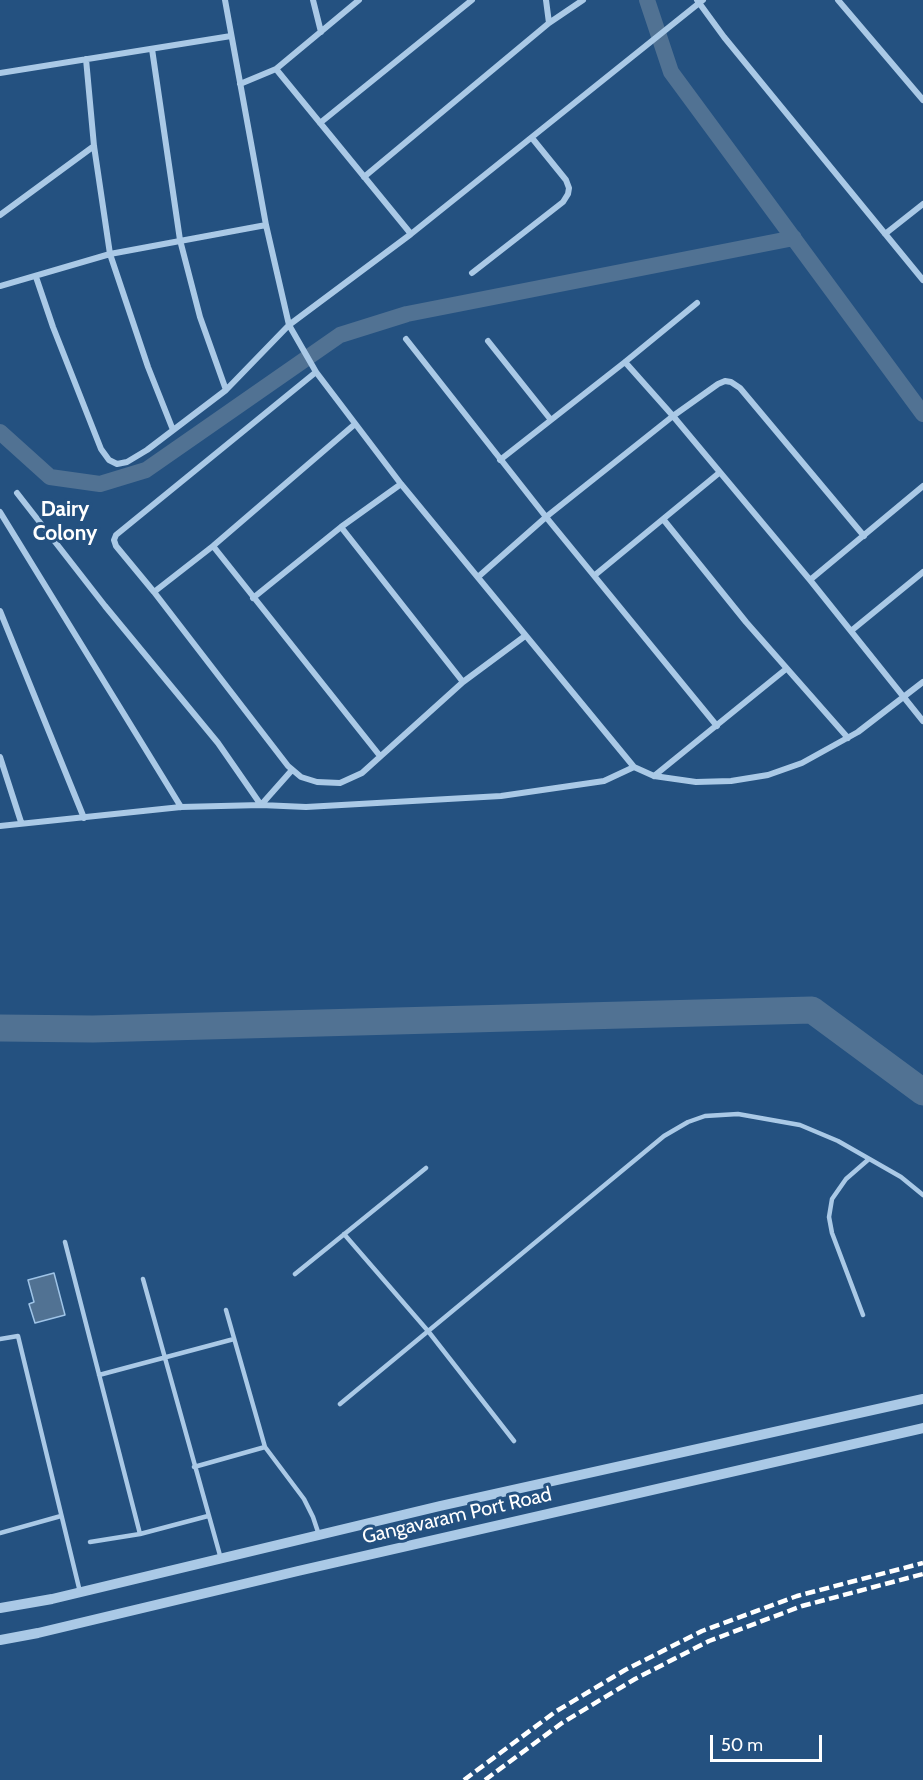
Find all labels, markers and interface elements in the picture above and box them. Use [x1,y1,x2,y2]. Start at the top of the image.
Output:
district label: Dairy Colony [33,497,97,547]
street label: Gangavaram Port Road [360,1483,554,1549]
scale bar [713,1723,826,1761]
text: 50 m [721,1734,763,1756]

